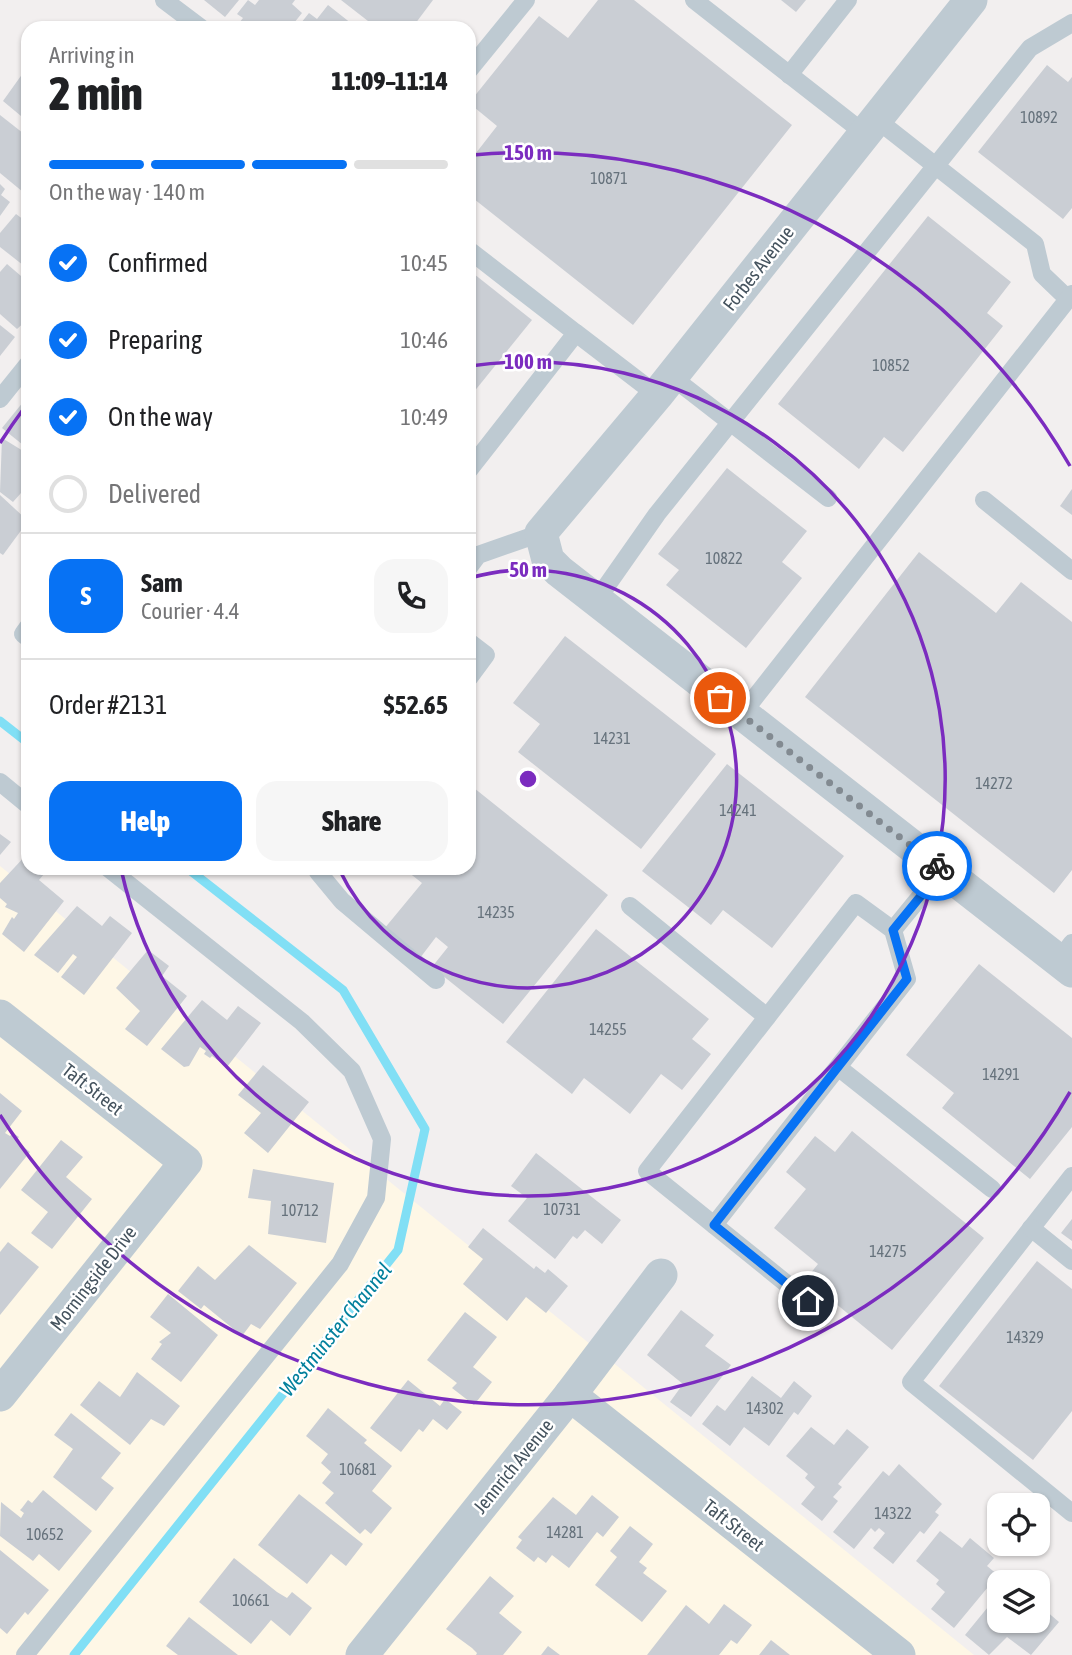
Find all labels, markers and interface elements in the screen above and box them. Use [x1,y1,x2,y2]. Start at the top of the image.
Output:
text: Arriving in [49,42,135,68]
text: 11:09–11:14 [331,66,448,96]
text: 2 min [49,67,143,120]
house number: 10892 [1020,108,1058,126]
text: 150 m [504,140,552,164]
house number: 10871 [590,169,628,187]
text: On the way · 140 m [49,179,205,205]
street label: Forbes Avenue [718,221,798,315]
icon: check [49,244,87,282]
text: Confirmed [108,248,208,278]
text: 10:45 [400,250,448,276]
icon: check [49,321,87,359]
text: Preparing [108,325,202,355]
text: 10:46 [400,327,448,353]
text: 100 m [504,349,552,373]
house number: 10852 [872,356,910,374]
icon: check [49,398,87,436]
text: On the way [108,402,213,432]
text: 10:49 [400,404,448,430]
text: Delivered [108,479,201,509]
house number: 10822 [705,549,743,567]
text: 50 m [509,557,547,581]
button: phone [374,559,448,633]
text: Sam [141,568,183,598]
text: S [81,581,91,611]
text: Courier · 4.4 [141,598,240,624]
pin [690,668,750,728]
icon: bag [701,679,739,717]
text: Order #2131 [49,690,168,720]
text: $52.65 [384,690,448,720]
house number: 14231 [593,729,631,747]
centre of rings [516,767,540,791]
house number: 14272 [975,774,1013,792]
button: Help [49,781,242,861]
button: Share [256,781,448,861]
house number: 14241 [719,801,757,819]
courier [902,831,972,901]
icon: bike [918,847,956,885]
house number: 14235 [477,903,515,921]
house number: 14255 [589,1020,627,1038]
street label: Taft Street [58,1059,128,1119]
house number: 14291 [982,1065,1020,1083]
house number: 10731 [543,1200,581,1218]
house number: 10712 [281,1201,319,1219]
street label: Morningside Drive [45,1221,141,1335]
house number: 14275 [869,1242,907,1260]
water label: Westminster Channel [274,1258,396,1400]
pin [778,1271,838,1331]
icon: home [789,1282,827,1320]
house number: 14329 [1006,1328,1044,1346]
house number: 14302 [746,1399,784,1417]
street label: Jennrich Avenue [468,1415,558,1517]
house number: 10681 [339,1460,377,1478]
map controls [987,1493,1050,1633]
button: locate [987,1493,1050,1556]
street label: Taft Street [699,1495,769,1555]
house number: 14322 [874,1504,912,1522]
house number: 14281 [546,1523,584,1541]
house number: 10652 [26,1525,64,1543]
button: layers [987,1570,1050,1633]
house number: 10661 [232,1591,270,1609]

